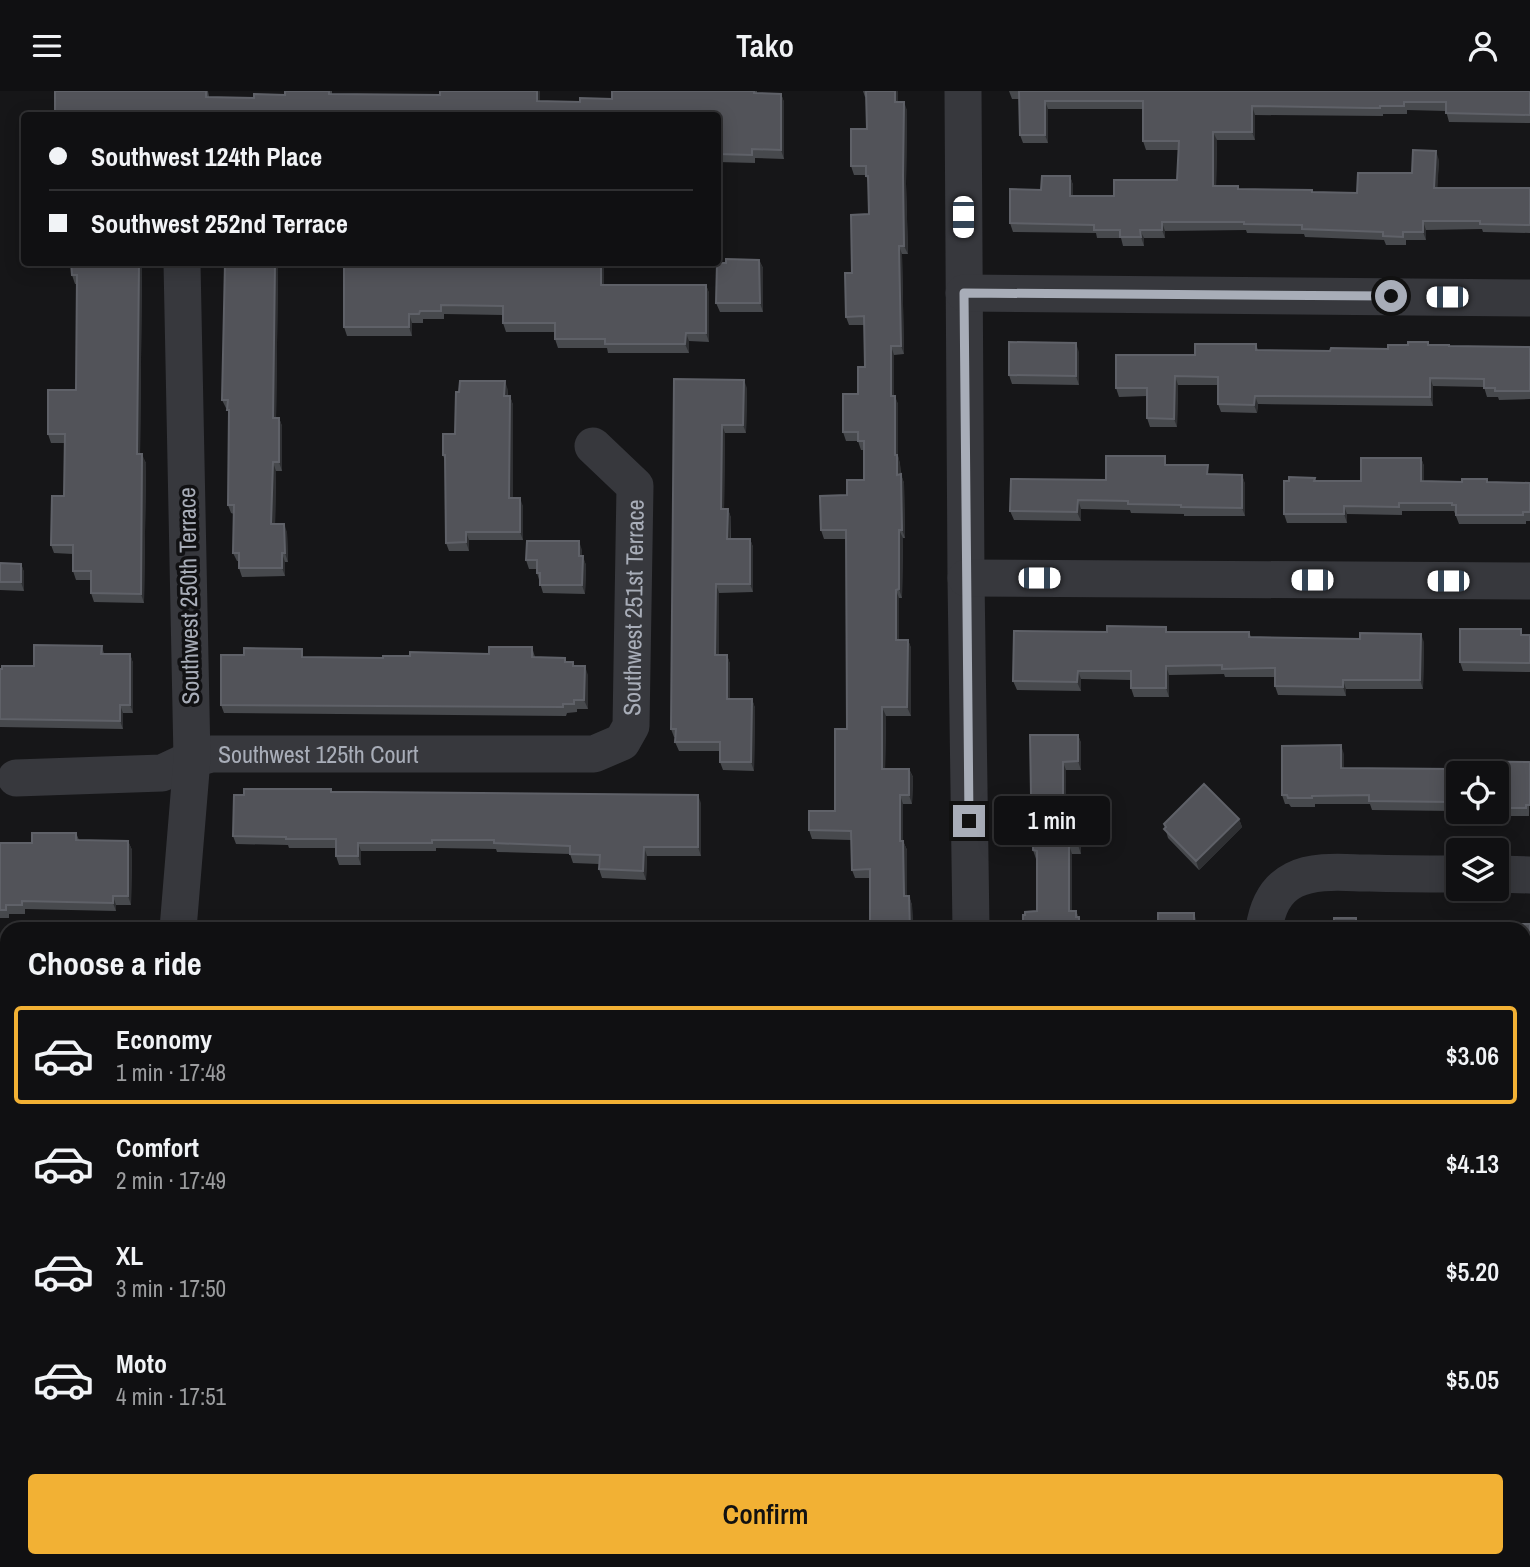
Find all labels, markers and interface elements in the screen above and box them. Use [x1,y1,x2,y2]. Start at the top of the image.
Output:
text: Tako [736,24,794,67]
icon: menu [28,27,66,65]
icon: person [1464,27,1502,65]
text: Southwest 124th Place [91,139,322,174]
car [953,196,974,238]
text: Southwest 252nd Terrace [91,206,348,241]
route start [1375,280,1407,312]
car [1427,287,1469,308]
street label: Southwest 250th Terrace [170,487,206,705]
street label: Southwest 251st Terrace [615,499,651,716]
car [1019,568,1061,589]
car [1292,570,1334,591]
car [1428,571,1470,592]
street label: Southwest 125th Court [218,738,419,770]
map controls [1446,761,1509,901]
button: locate [1446,761,1509,824]
callout: 1 min [993,797,1109,845]
route end [953,805,985,837]
text: 1 min [1028,805,1076,836]
button: layers [1446,838,1509,901]
text: Choose a ride [28,942,202,985]
text: Economy [116,1022,212,1057]
icon: car [32,1024,95,1087]
text: $3.06 [1446,1038,1499,1073]
text: 1 min · 17:48 [116,1057,226,1088]
text: Comfort [116,1130,199,1165]
icon: car [32,1132,95,1195]
text: $4.13 [1446,1146,1499,1181]
text: 2 min · 17:49 [116,1165,226,1196]
text: XL [116,1238,143,1273]
icon: car [32,1240,95,1303]
text: $5.20 [1446,1254,1499,1289]
text: 3 min · 17:50 [116,1273,226,1304]
text: Moto [116,1346,167,1381]
icon: car [32,1348,95,1411]
text: $5.05 [1446,1362,1499,1397]
text: 4 min · 17:51 [116,1381,226,1412]
button: Confirm [28,1474,1503,1554]

